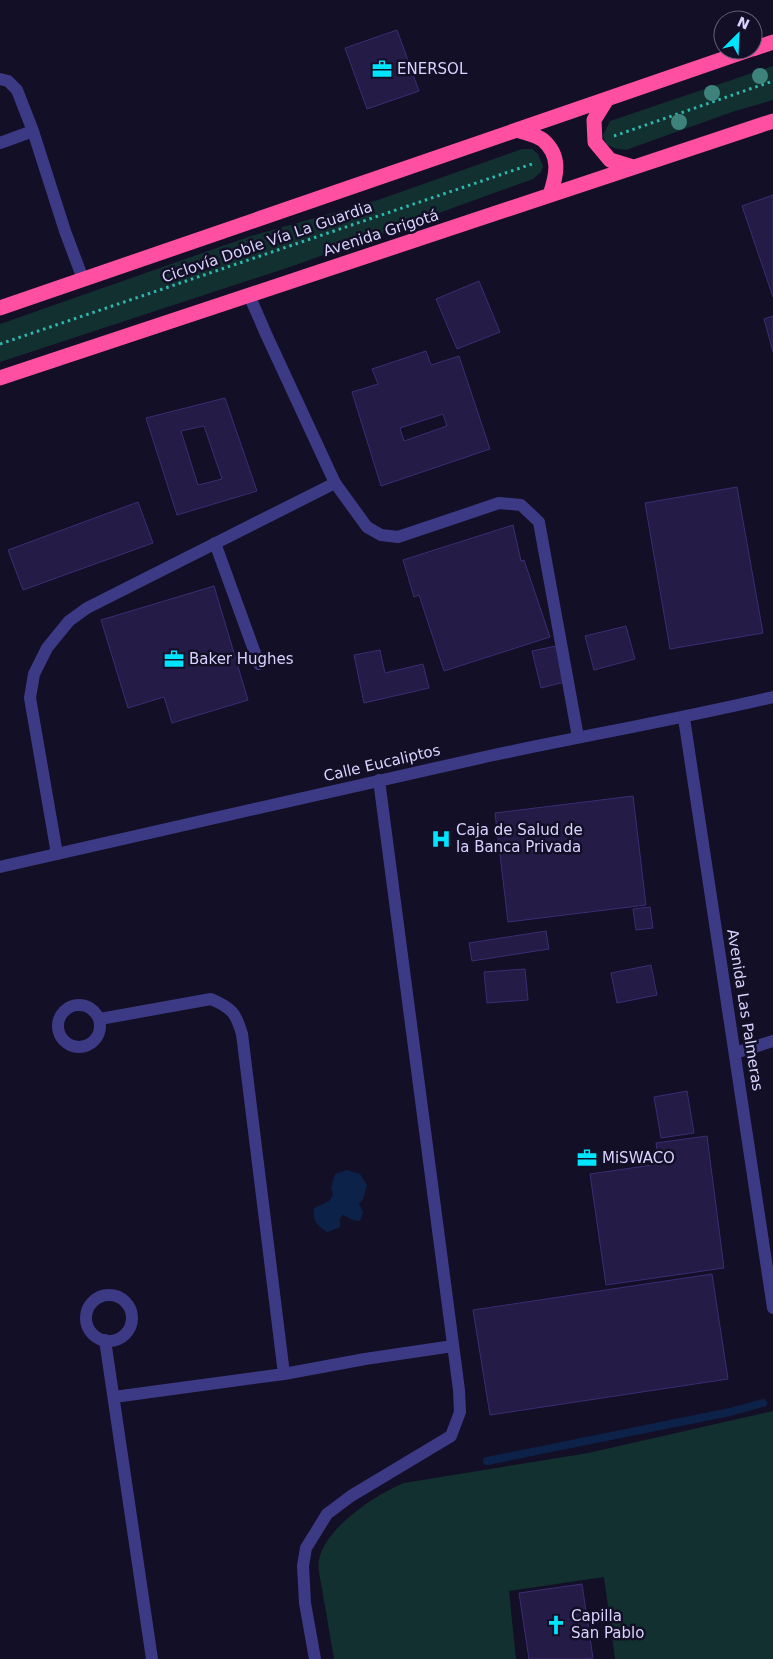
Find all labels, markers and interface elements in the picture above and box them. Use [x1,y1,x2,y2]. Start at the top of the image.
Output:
north arrow [713,10,763,60]
text: N [735,13,752,33]
office icon: ENERSOL [371,58,393,80]
place label: ENERSOL [397,60,468,78]
street label: Ciclovía Doble Vía La Guardia [159,197,375,287]
street label: Avenida Grigotá [321,206,441,260]
office icon: Baker Hughes [163,648,185,670]
place label: Baker Hughes [189,650,294,668]
street label: Calle Eucaliptos [322,741,442,785]
place label: Caja de Salud de la Banca Privada [456,821,583,856]
hospital icon: Caja de Salud de la Banca Privada [430,828,452,850]
street label: Avenida Las Palmeras [723,928,767,1092]
office icon: MiSWACO [576,1147,598,1169]
place label: MiSWACO [602,1149,675,1167]
place label: Capilla San Pablo [571,1607,644,1642]
church icon: Capilla San Pablo [545,1614,567,1636]

